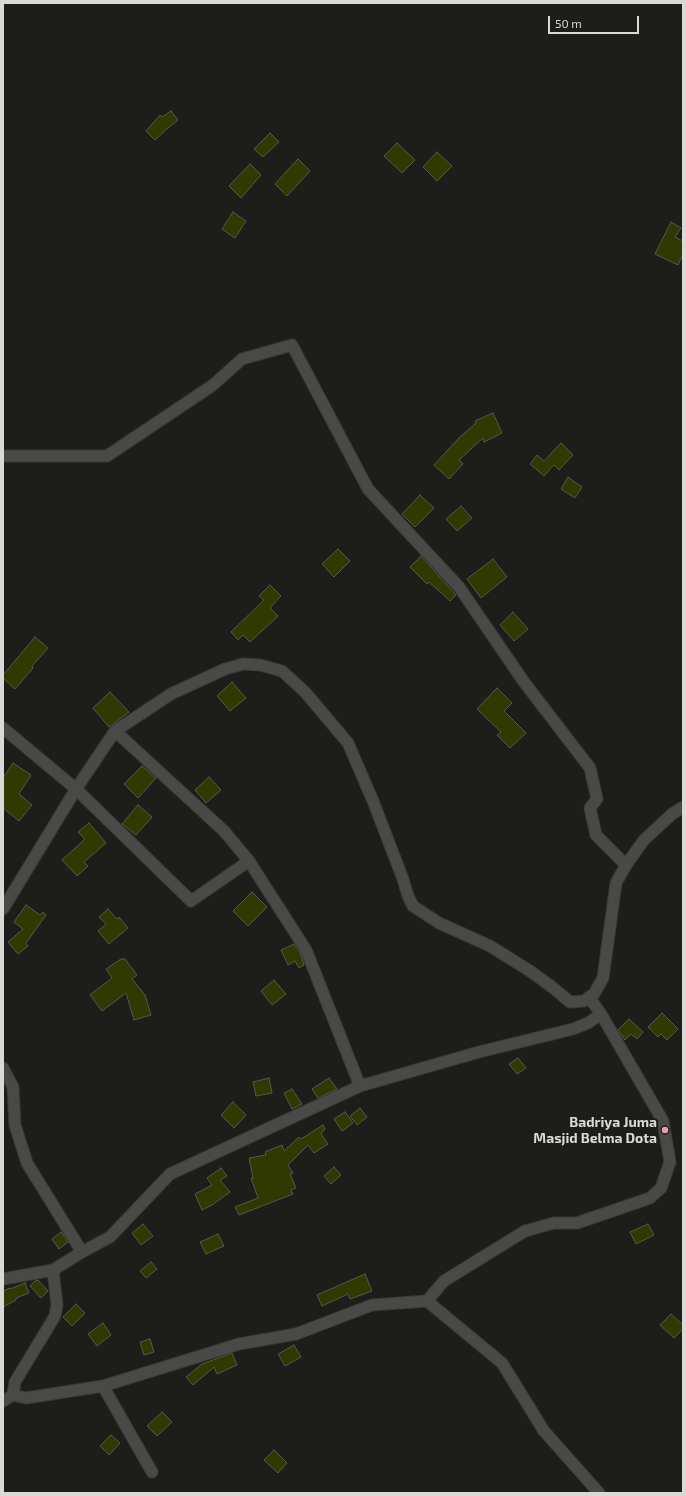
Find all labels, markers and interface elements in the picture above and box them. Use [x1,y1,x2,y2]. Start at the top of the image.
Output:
scale bar [550,8,641,34]
text: 50 m [555,16,582,30]
place label: Badriya Juma Masjid Belma Dota [533,1114,657,1146]
marker: Badriya Juma Masjid Belma Dota [660,1125,670,1135]

